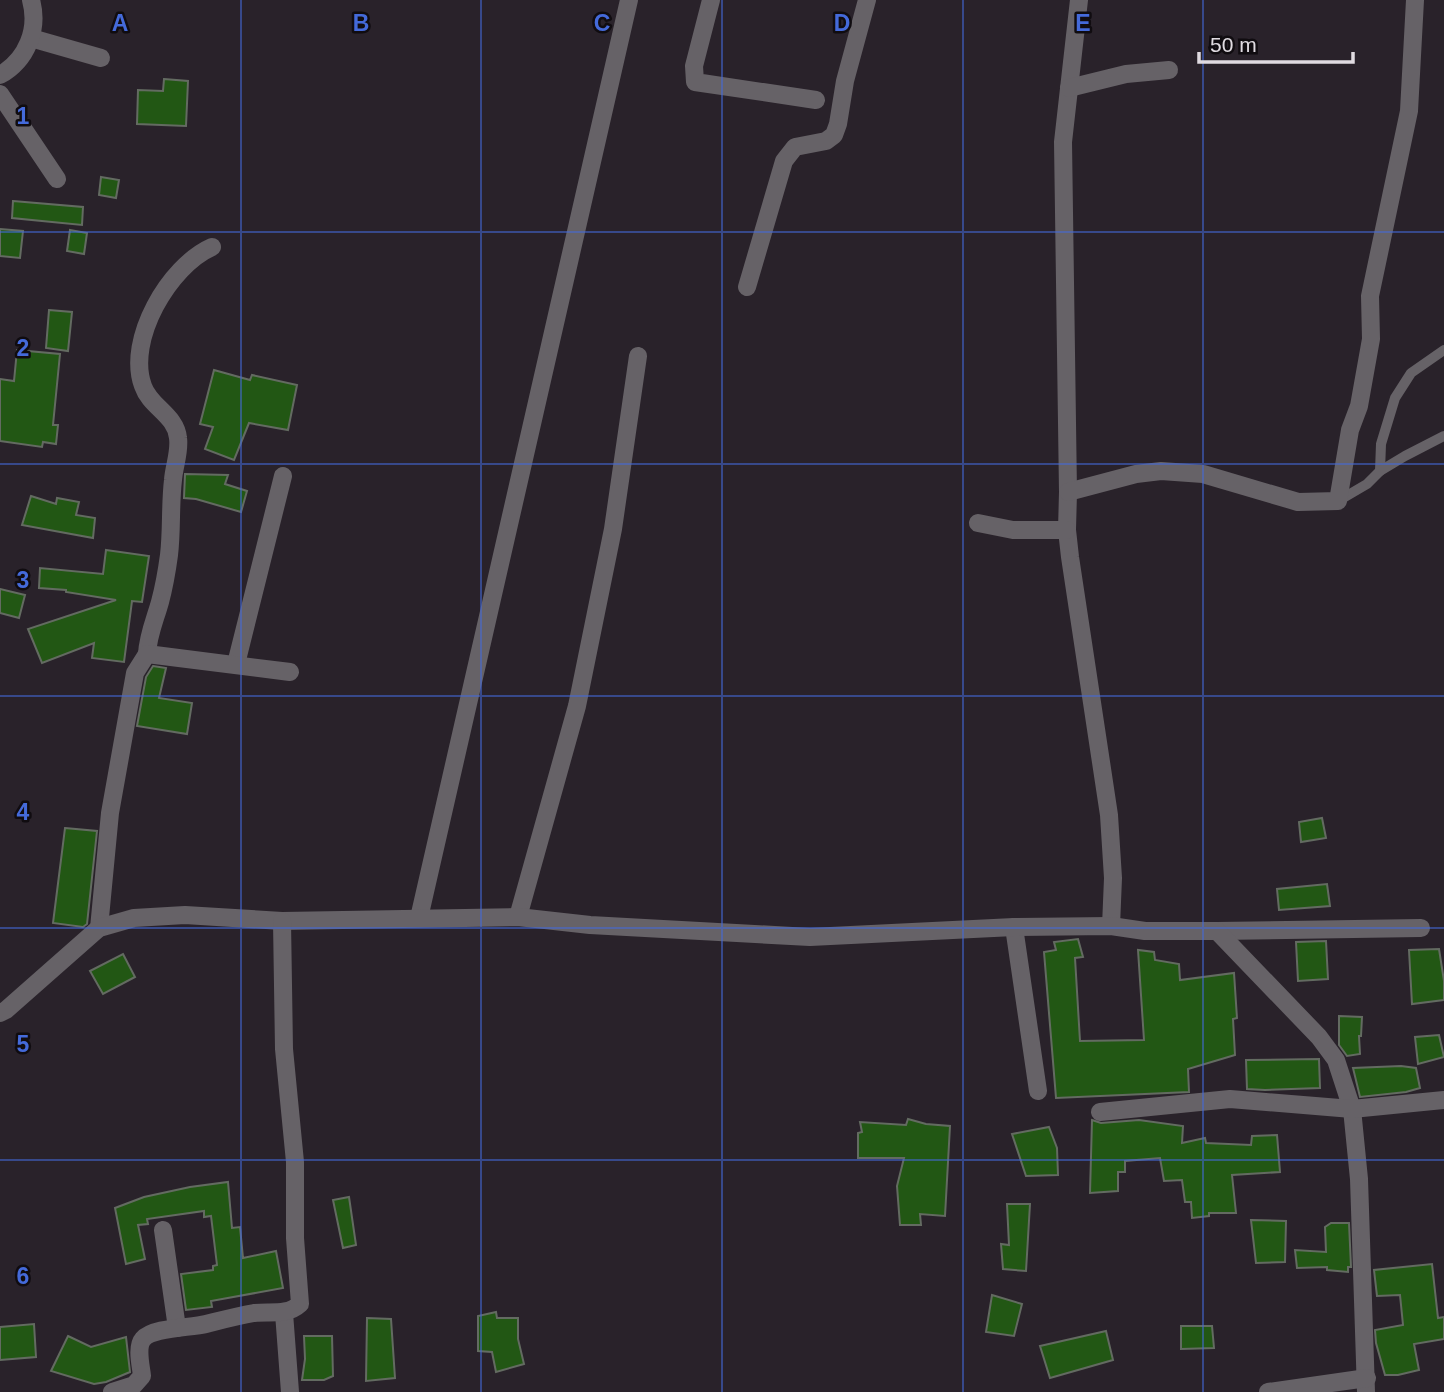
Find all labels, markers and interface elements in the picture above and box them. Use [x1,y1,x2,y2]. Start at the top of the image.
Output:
text: A [112,10,128,36]
text: B [353,10,369,36]
text: C [594,10,610,36]
text: D [834,10,850,36]
text: E [1075,10,1091,36]
scale bar [1199,21,1353,65]
text: 50 m [1210,33,1257,56]
text: 1 [17,103,30,129]
text: 2 [17,335,29,361]
text: 3 [17,567,29,593]
text: 4 [17,799,30,825]
text: 5 [17,1031,30,1057]
text: 6 [17,1263,29,1289]

